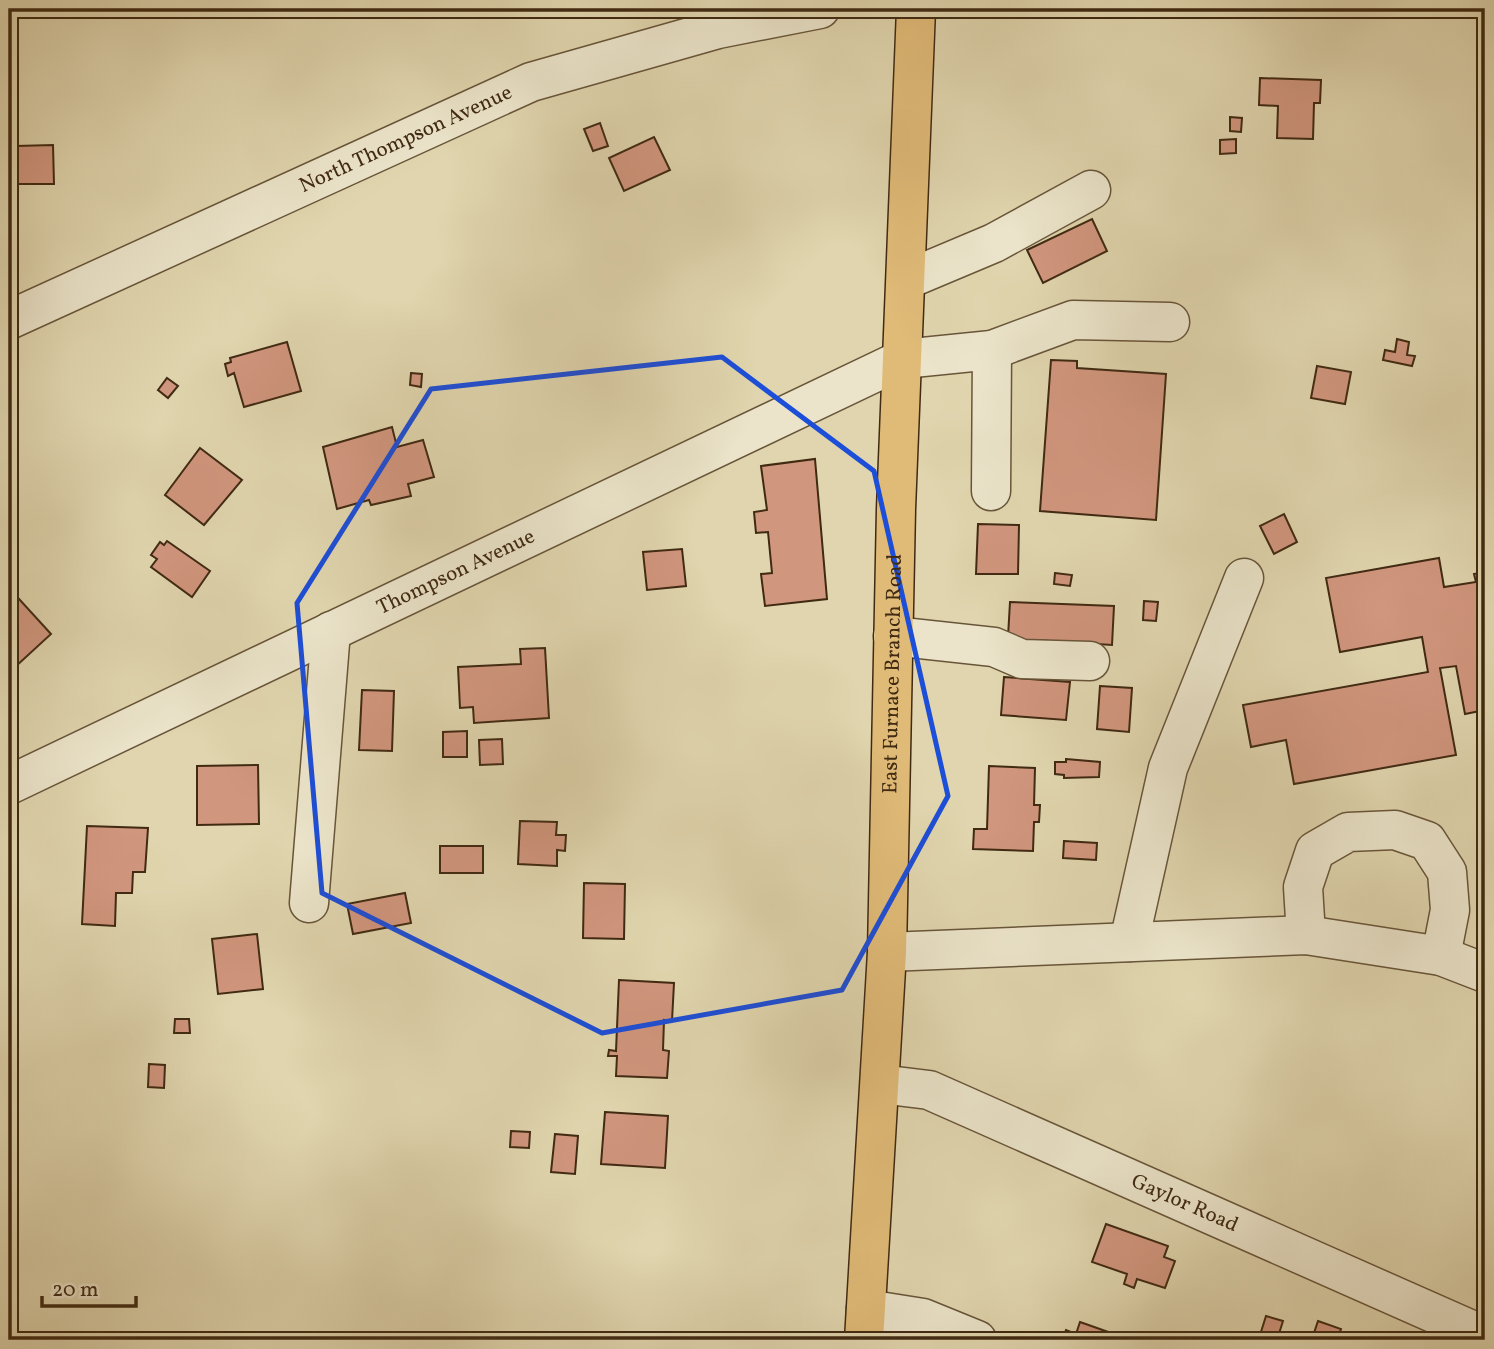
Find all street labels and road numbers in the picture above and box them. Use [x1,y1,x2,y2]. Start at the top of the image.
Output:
street label: North Thompson Avenue [295,78,517,200]
street label: Thompson Avenue [372,522,540,622]
street label: East Furnace Branch Road [876,553,910,794]
street label: Gaylor Road [1126,1167,1243,1240]

